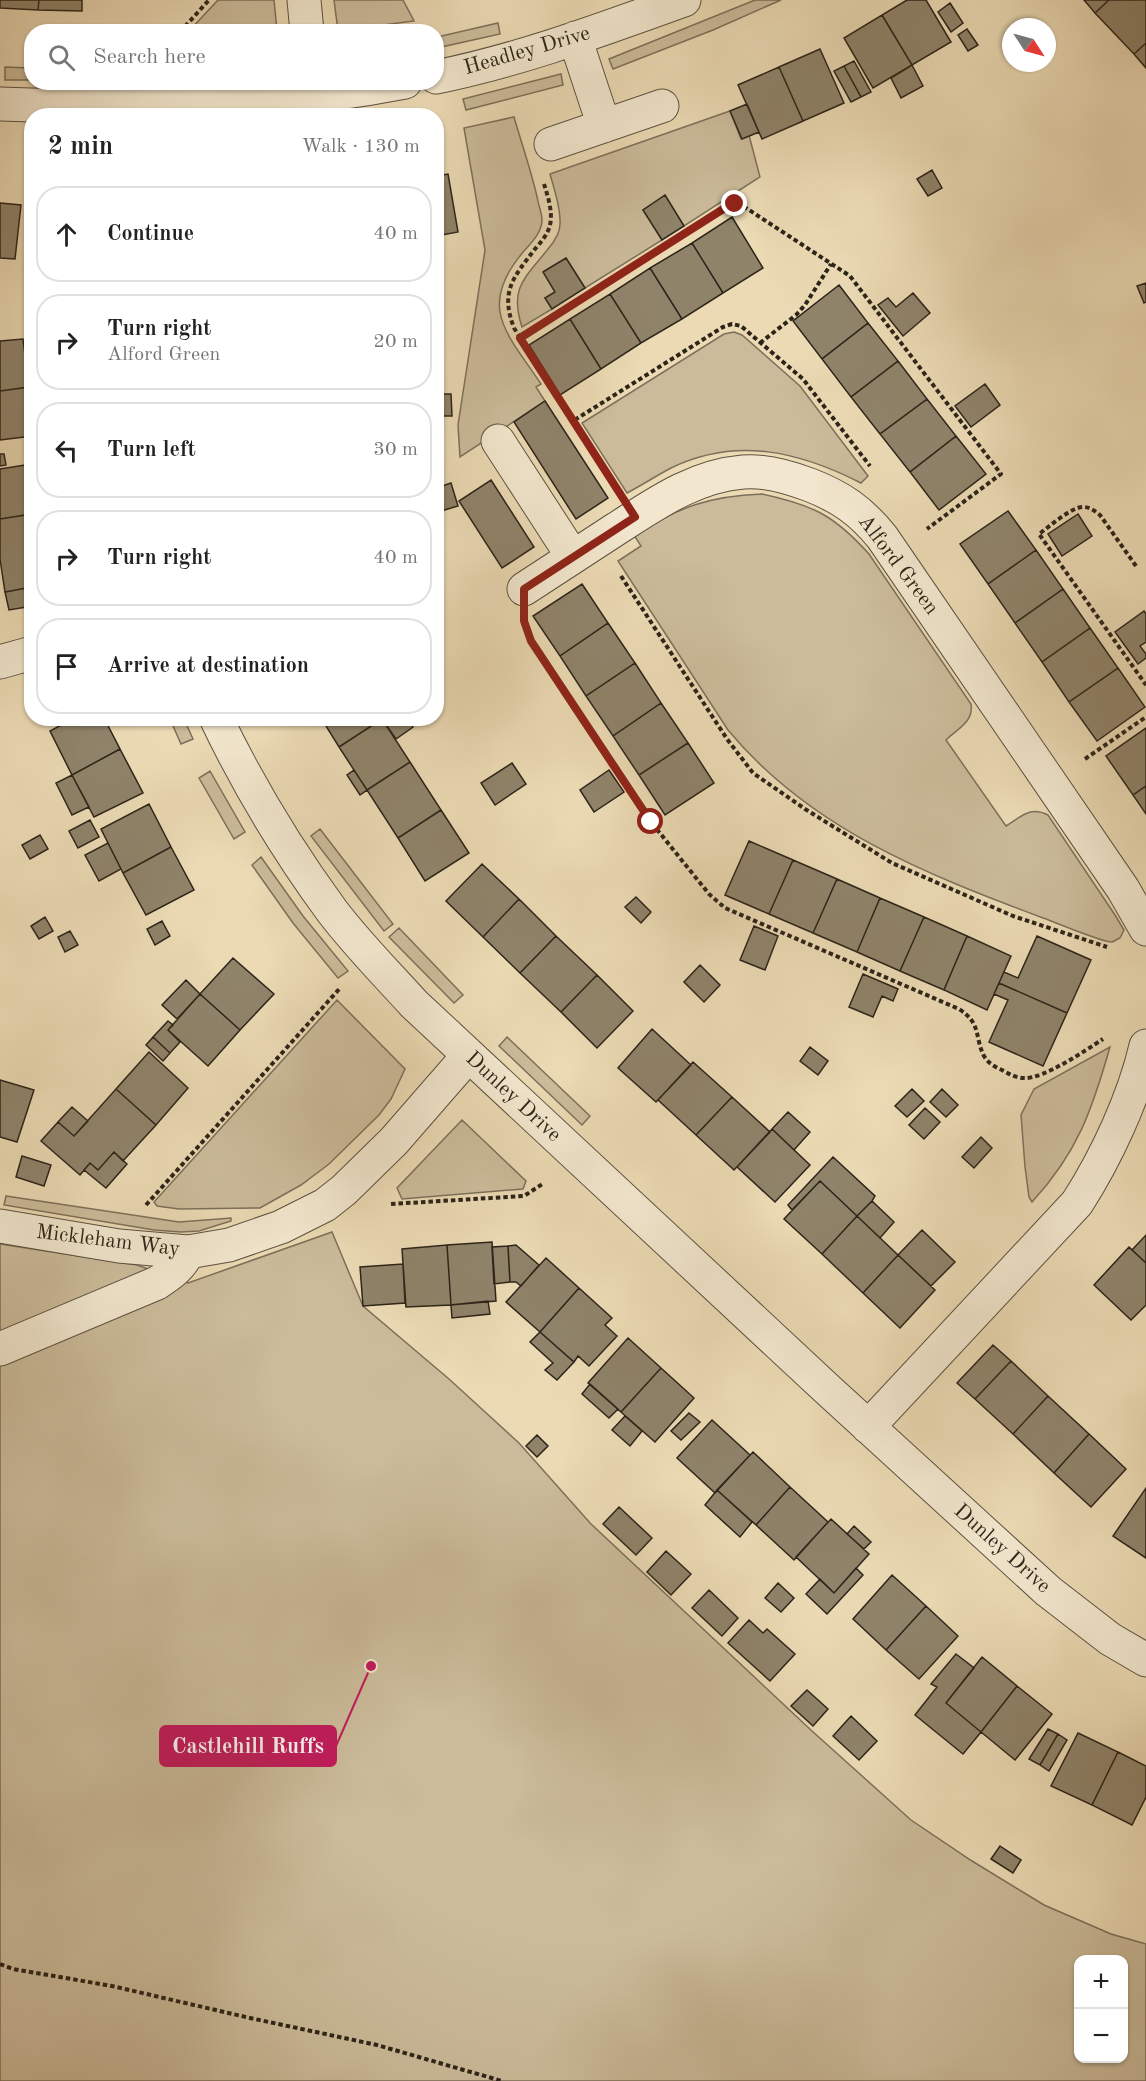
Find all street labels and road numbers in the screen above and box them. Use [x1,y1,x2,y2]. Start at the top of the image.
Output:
street label: Headley Drive [461,23,593,79]
street label: Alford Green [854,511,942,619]
street label: Dunley Drive [461,1048,565,1146]
street label: Mickleham Way [35,1222,181,1260]
street label: Dunley Drive [950,1500,1054,1598]

